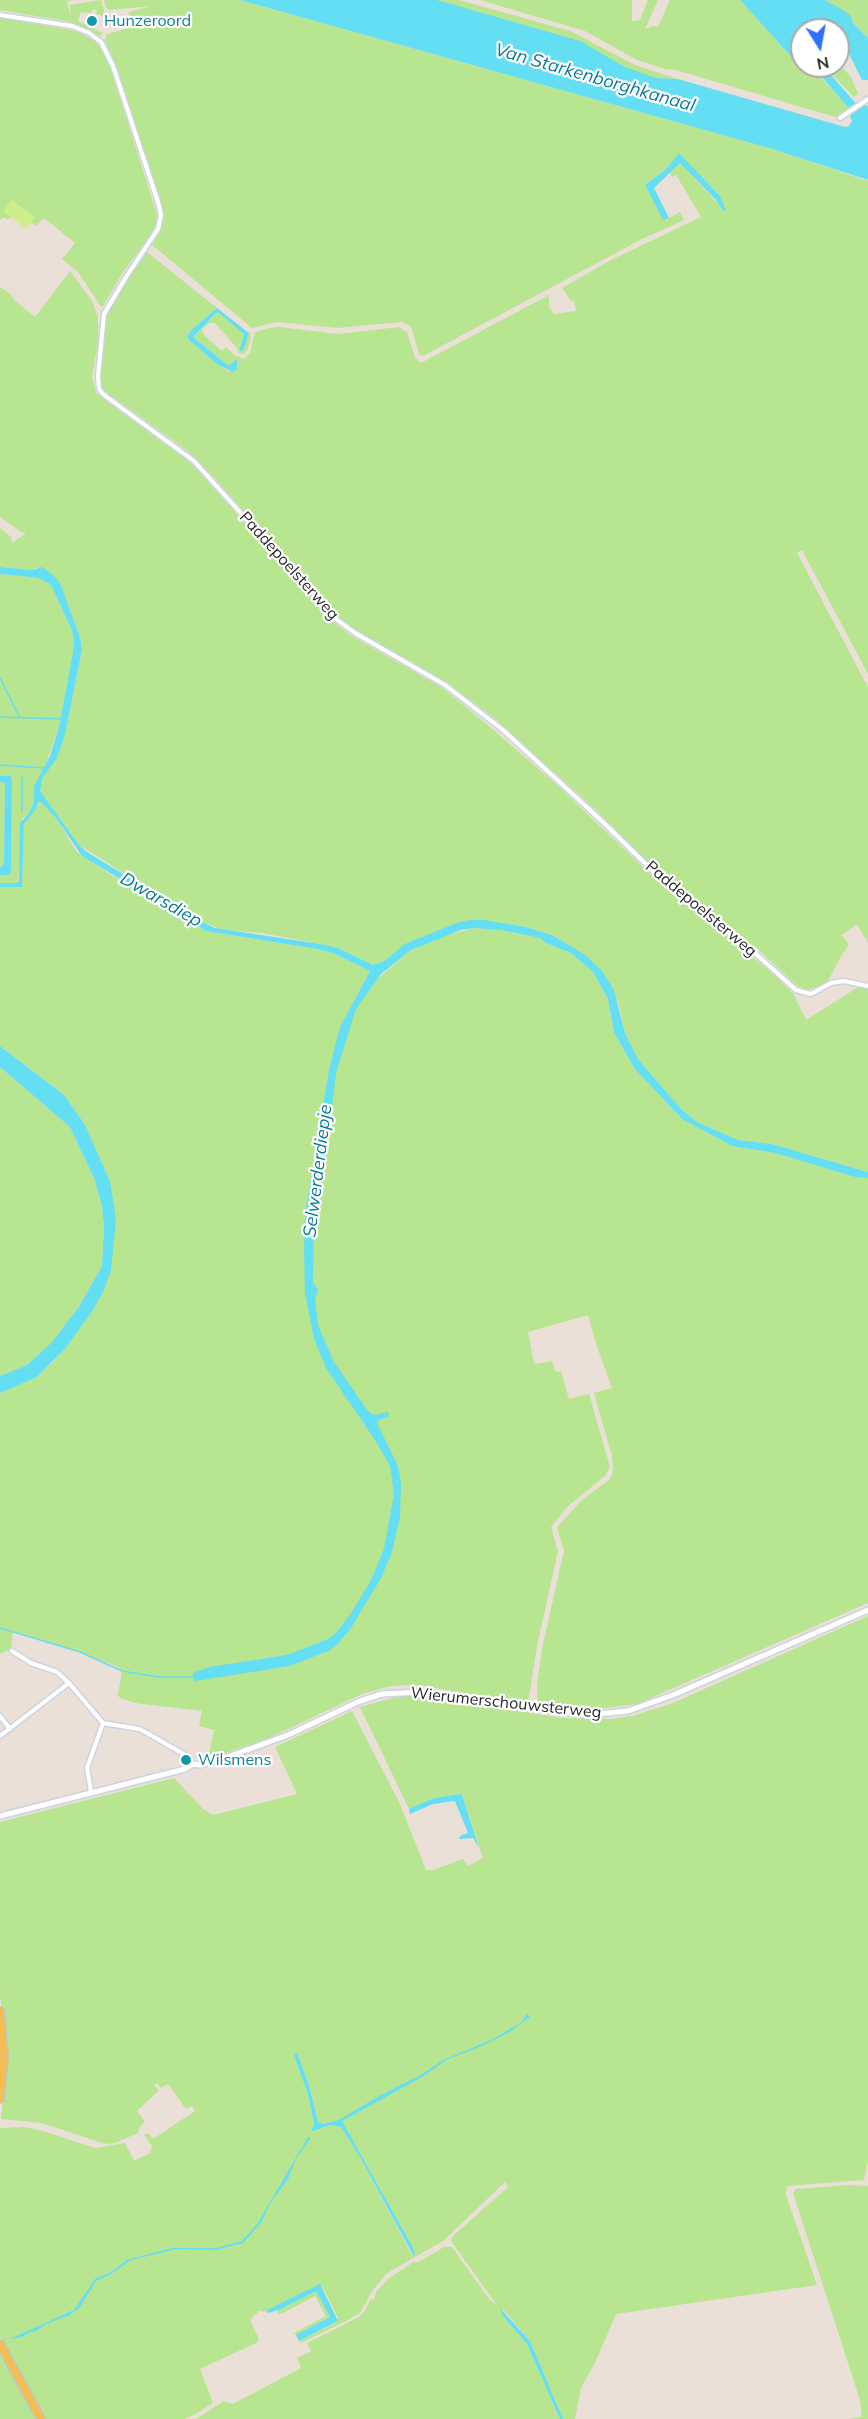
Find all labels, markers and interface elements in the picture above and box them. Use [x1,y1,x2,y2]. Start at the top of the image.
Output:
place label: Hunzeroord [104,11,191,31]
marker: Hunzeroord [85,14,99,28]
north arrow [790,18,850,78]
water label: Van Starkenborghkanaal [492,39,698,117]
text: N [815,53,831,75]
street label: Paddepoelsterweg [235,508,343,624]
street label: Paddepoelsterweg [641,857,761,961]
water label: Dwarsdiep [116,868,206,932]
water label: Selwerderdiepje [299,1103,337,1239]
street label: Wierumerschouwsterweg [410,1683,602,1723]
place label: Wilsmens [198,1750,271,1770]
marker: Wilsmens [179,1753,193,1767]

